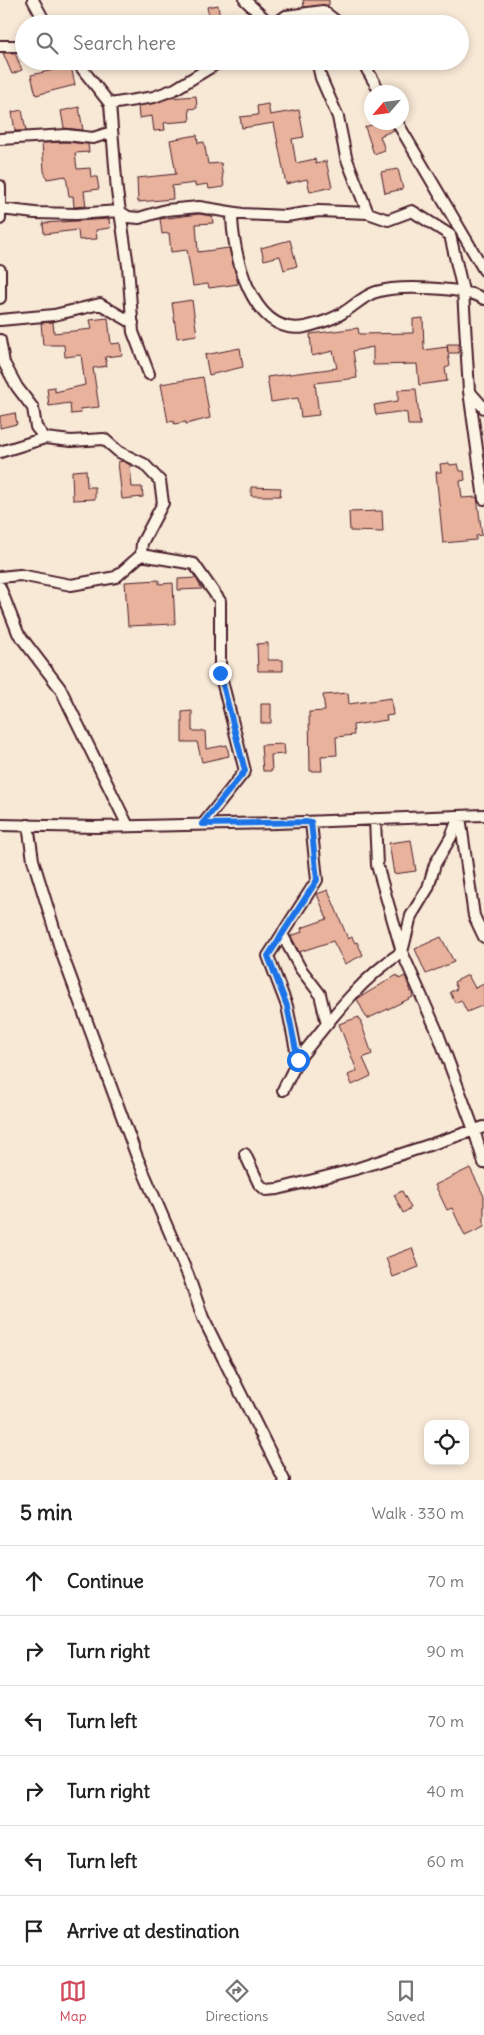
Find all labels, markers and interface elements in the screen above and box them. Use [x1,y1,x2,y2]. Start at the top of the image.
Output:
search box [15,15,469,70]
icon: search [33,29,61,57]
text: Search here [73,31,176,55]
north arrow [364,85,409,130]
route end [209,662,232,685]
route start [287,1049,310,1072]
map controls [424,1420,469,1465]
button: locate [424,1420,469,1465]
text: 5 min [20,1499,72,1526]
text: Walk · 330 m [371,1503,464,1523]
icon: ahead [20,1567,48,1595]
text: Continue [67,1569,144,1593]
text: 70 m [428,1571,464,1591]
icon: right [20,1637,48,1665]
text: Turn right [67,1639,150,1663]
text: 90 m [426,1641,464,1661]
icon: left [20,1707,48,1735]
text: Turn left [67,1709,137,1733]
text: 70 m [428,1711,464,1731]
icon: right [20,1777,48,1805]
text: Turn right [67,1779,150,1803]
text: 40 m [426,1781,464,1801]
icon: left [20,1847,48,1875]
text: Turn left [67,1849,137,1873]
text: 60 m [426,1851,464,1871]
icon: arrive [20,1917,48,1945]
text: Arrive at destination [67,1919,240,1943]
tab: Map [59,1977,87,2025]
tab: Directions [205,1977,268,2025]
tab: Saved [387,1977,425,2025]

